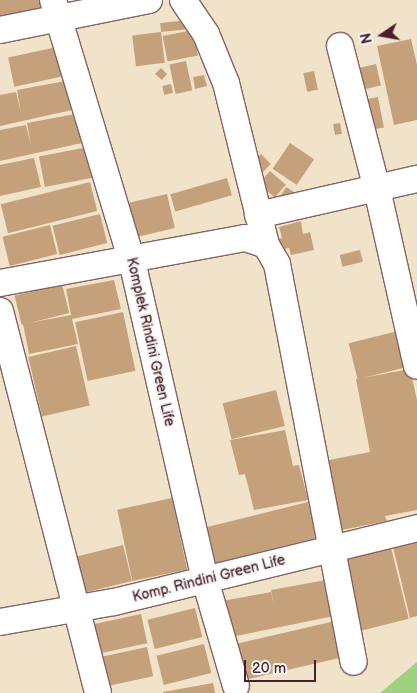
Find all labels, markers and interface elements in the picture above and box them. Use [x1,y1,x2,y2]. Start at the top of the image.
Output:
north arrow [357,10,407,60]
text: N [357,31,376,45]
street label: Komplek Rindini Green Life [122,256,178,428]
street label: Komp. Rindini Green Life [131,552,287,606]
scale bar [247,650,320,682]
text: 20 m [252,659,286,678]

